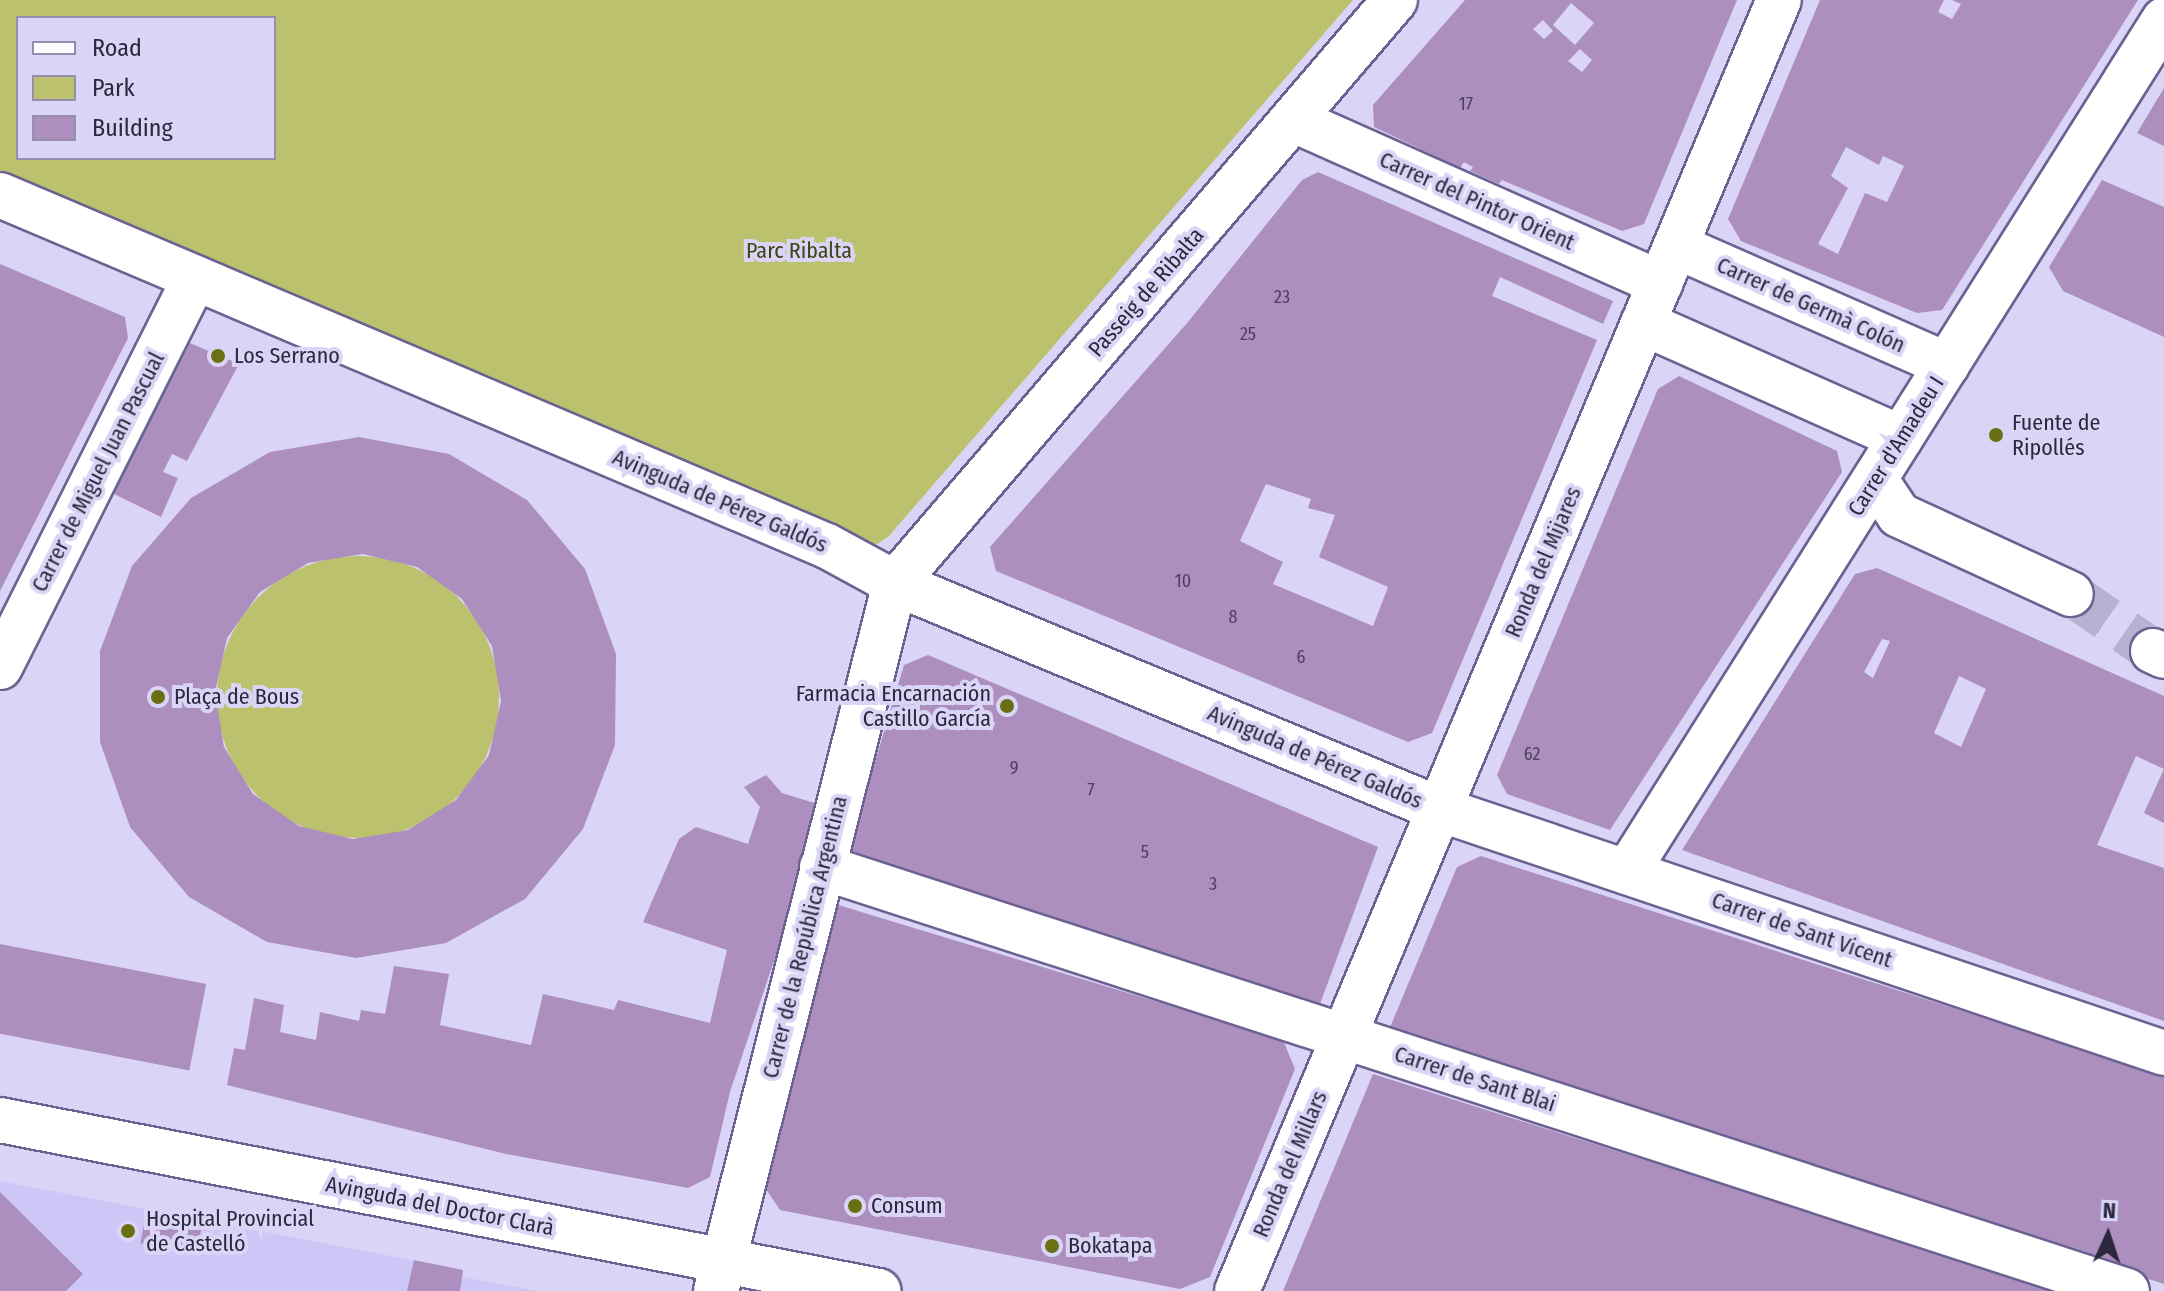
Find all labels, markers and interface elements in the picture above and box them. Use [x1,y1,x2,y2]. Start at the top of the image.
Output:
legend [16,16,276,160]
text: Road [92,34,142,62]
text: Park [92,74,135,102]
house number: 17 [1459,93,1473,115]
text: Building [92,114,173,142]
street label: Carrer del Pintor Orient [1376,146,1578,256]
street label: Passeig de Ribalta [1083,222,1209,362]
park label: Parc Ribalta [746,238,852,264]
street label: Carrer de Germà Colón [1713,252,1909,358]
house number: 23 [1274,286,1290,308]
house number: 25 [1240,323,1256,345]
place label: Los Serrano [234,343,340,369]
marker: Los Serrano [209,347,227,365]
street label: Carrer de Miguel Juan Pascual [26,348,170,596]
street label: Carrer d'Amadeu I [1842,371,1950,521]
place label: Fuente de Ripollés [2012,409,2100,460]
marker: Fuente de Ripollés [1987,426,2005,444]
street label: Avinguda de Pérez Galdós [609,444,831,558]
street label: Ronda del Mijares [1499,483,1587,641]
house number: 10 [1175,570,1191,592]
house number: 8 [1229,606,1237,628]
house number: 6 [1297,646,1305,668]
place label: Farmacia Encarnación Castillo García [796,680,991,732]
place label: Plaça de Bous [174,684,299,710]
marker: Plaça de Bous [149,688,167,706]
marker: Farmacia Encarnación Castillo García [998,697,1016,715]
street label: Avinguda de Pérez Galdós [1204,700,1426,814]
house number: 62 [1524,743,1540,765]
house number: 9 [1010,757,1018,779]
house number: 7 [1087,779,1095,801]
street label: Carrer de la República Argentina [757,793,853,1081]
house number: 5 [1141,841,1149,863]
house number: 3 [1209,873,1217,895]
street label: Carrer de Sant Vicent [1708,887,1896,973]
street label: Carrer de Sant Blai [1391,1041,1559,1117]
street label: Ronda del Millars [1247,1087,1333,1241]
street label: Avinguda del Doctor Clarà [324,1171,556,1241]
place label: Consum [871,1193,943,1219]
north arrow [2068,1195,2148,1275]
marker: Consum [846,1197,864,1215]
text: N [2102,1197,2117,1224]
place label: Hospital Provincial de Castelló [146,1205,314,1256]
marker: Hospital Provincial de Castelló [117,1220,139,1242]
place label: Bokatapa [1068,1233,1152,1259]
marker: Bokatapa [1043,1237,1061,1255]

